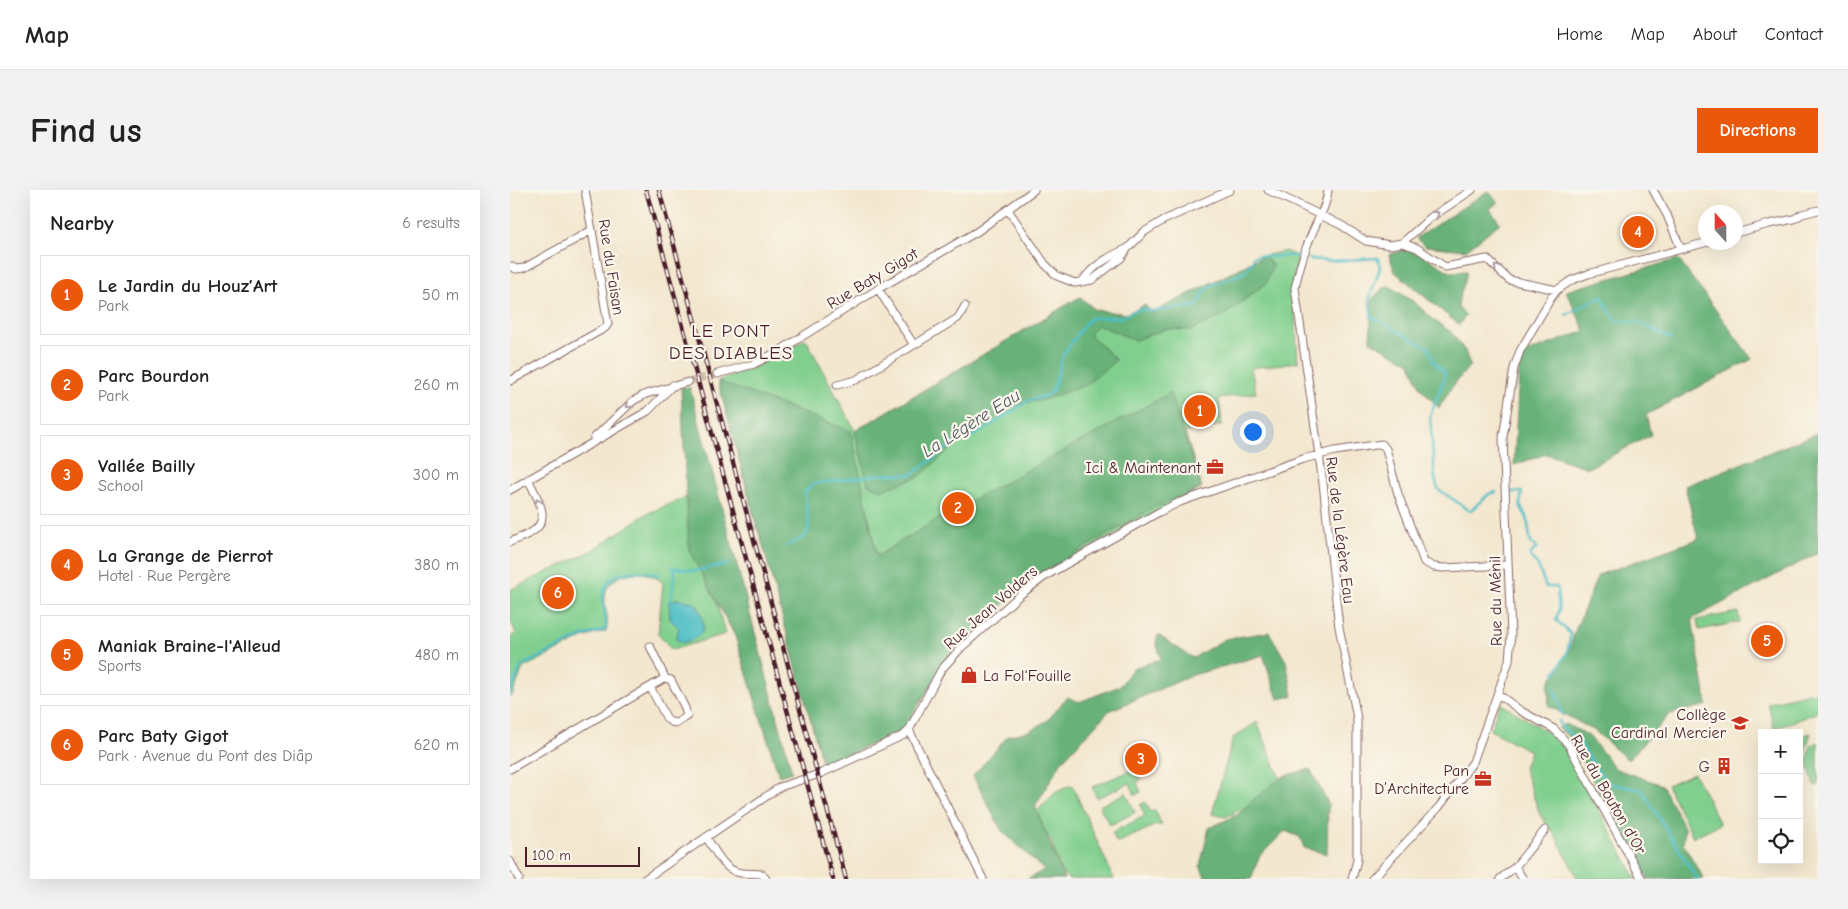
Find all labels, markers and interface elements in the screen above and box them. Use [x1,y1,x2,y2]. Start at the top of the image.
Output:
text: Map [25,21,69,49]
text: Home [1556,24,1603,45]
text: Map [1631,24,1665,45]
text: About [1693,24,1737,45]
text: Contact [1765,24,1823,45]
button: Directions [1697,108,1818,153]
text: Find us [30,110,142,151]
north arrow [1698,205,1743,250]
text: Nearby [50,211,114,235]
one-way arrow [1430,211,1439,221]
pin: 4 [1622,213,1654,251]
text: 6 results [402,214,460,232]
street label: Rue du Faisan [595,218,627,316]
street label: Rue Baty Gigot [824,244,922,313]
one-way arrow [1494,265,1503,274]
text: Le Jardin du Houz’Art [98,275,277,297]
text: 1 [64,286,70,304]
text: 50 m [422,286,459,304]
text: Park [98,297,129,315]
district label: LE PONT DES DIABLES [669,320,793,364]
text: Parc Bourdon [98,365,209,387]
text: 2 [63,376,71,394]
text: 260 m [414,376,459,394]
water label: La Légère Eau [918,385,1024,462]
text: Park [98,387,129,405]
pin: 1 [1184,392,1216,430]
one-way arrow [625,399,634,408]
your location [1240,419,1266,445]
text: Vallée Bailly [98,455,195,477]
street label: Rue de la Légère Eau [1322,456,1358,605]
office icon: Ici & Maintenant [1205,457,1225,477]
place label: Ici & Maintenant [1086,459,1201,477]
text: 3 [63,466,71,484]
text: 300 m [413,466,459,484]
text: School [98,477,144,495]
pin: 2 [942,489,974,527]
one-way arrow [534,498,545,507]
text: La Grange de Pierrot [98,545,273,567]
text: 4 [63,556,71,574]
text: 380 m [414,556,459,574]
street label: Rue du Ménil [1486,556,1506,646]
street label: Rue Jean Volders [940,562,1041,653]
text: Hotel · Rue Pergère [98,567,231,585]
pin: 6 [542,574,574,612]
pin: 5 [1751,622,1783,660]
text: Maniak Braine-l'Alleud [98,635,281,657]
text: 5 [63,646,71,664]
text: 480 m [415,646,459,664]
text: Sports [98,657,141,675]
shop icon: La Fol'Fouille [959,665,979,685]
place label: La Fol'Fouille [983,667,1071,685]
place label: Collège Cardinal Mercier [1611,706,1727,742]
school or university icon: Collège Cardinal Mercier [1730,713,1750,733]
text: Parc Baty Gigot [98,725,228,747]
map controls [1758,729,1803,864]
button: + [1758,729,1803,774]
street label: Rue du Bouton d'Or [1567,732,1650,858]
text: 6 [63,736,71,754]
text: 620 m [414,736,459,754]
pin: 3 [1125,740,1157,778]
text: Park · Avenue du Pont des Diâp [98,747,313,765]
building icon: G [1714,756,1734,776]
place label: G [1699,758,1710,776]
place label: Pan D’Architecture [1374,762,1469,798]
office icon: Pan D’Architecture [1473,769,1493,789]
button: − [1758,774,1803,819]
button: locate [1758,819,1803,864]
scale bar [525,844,640,867]
text: 100 m [532,847,571,864]

